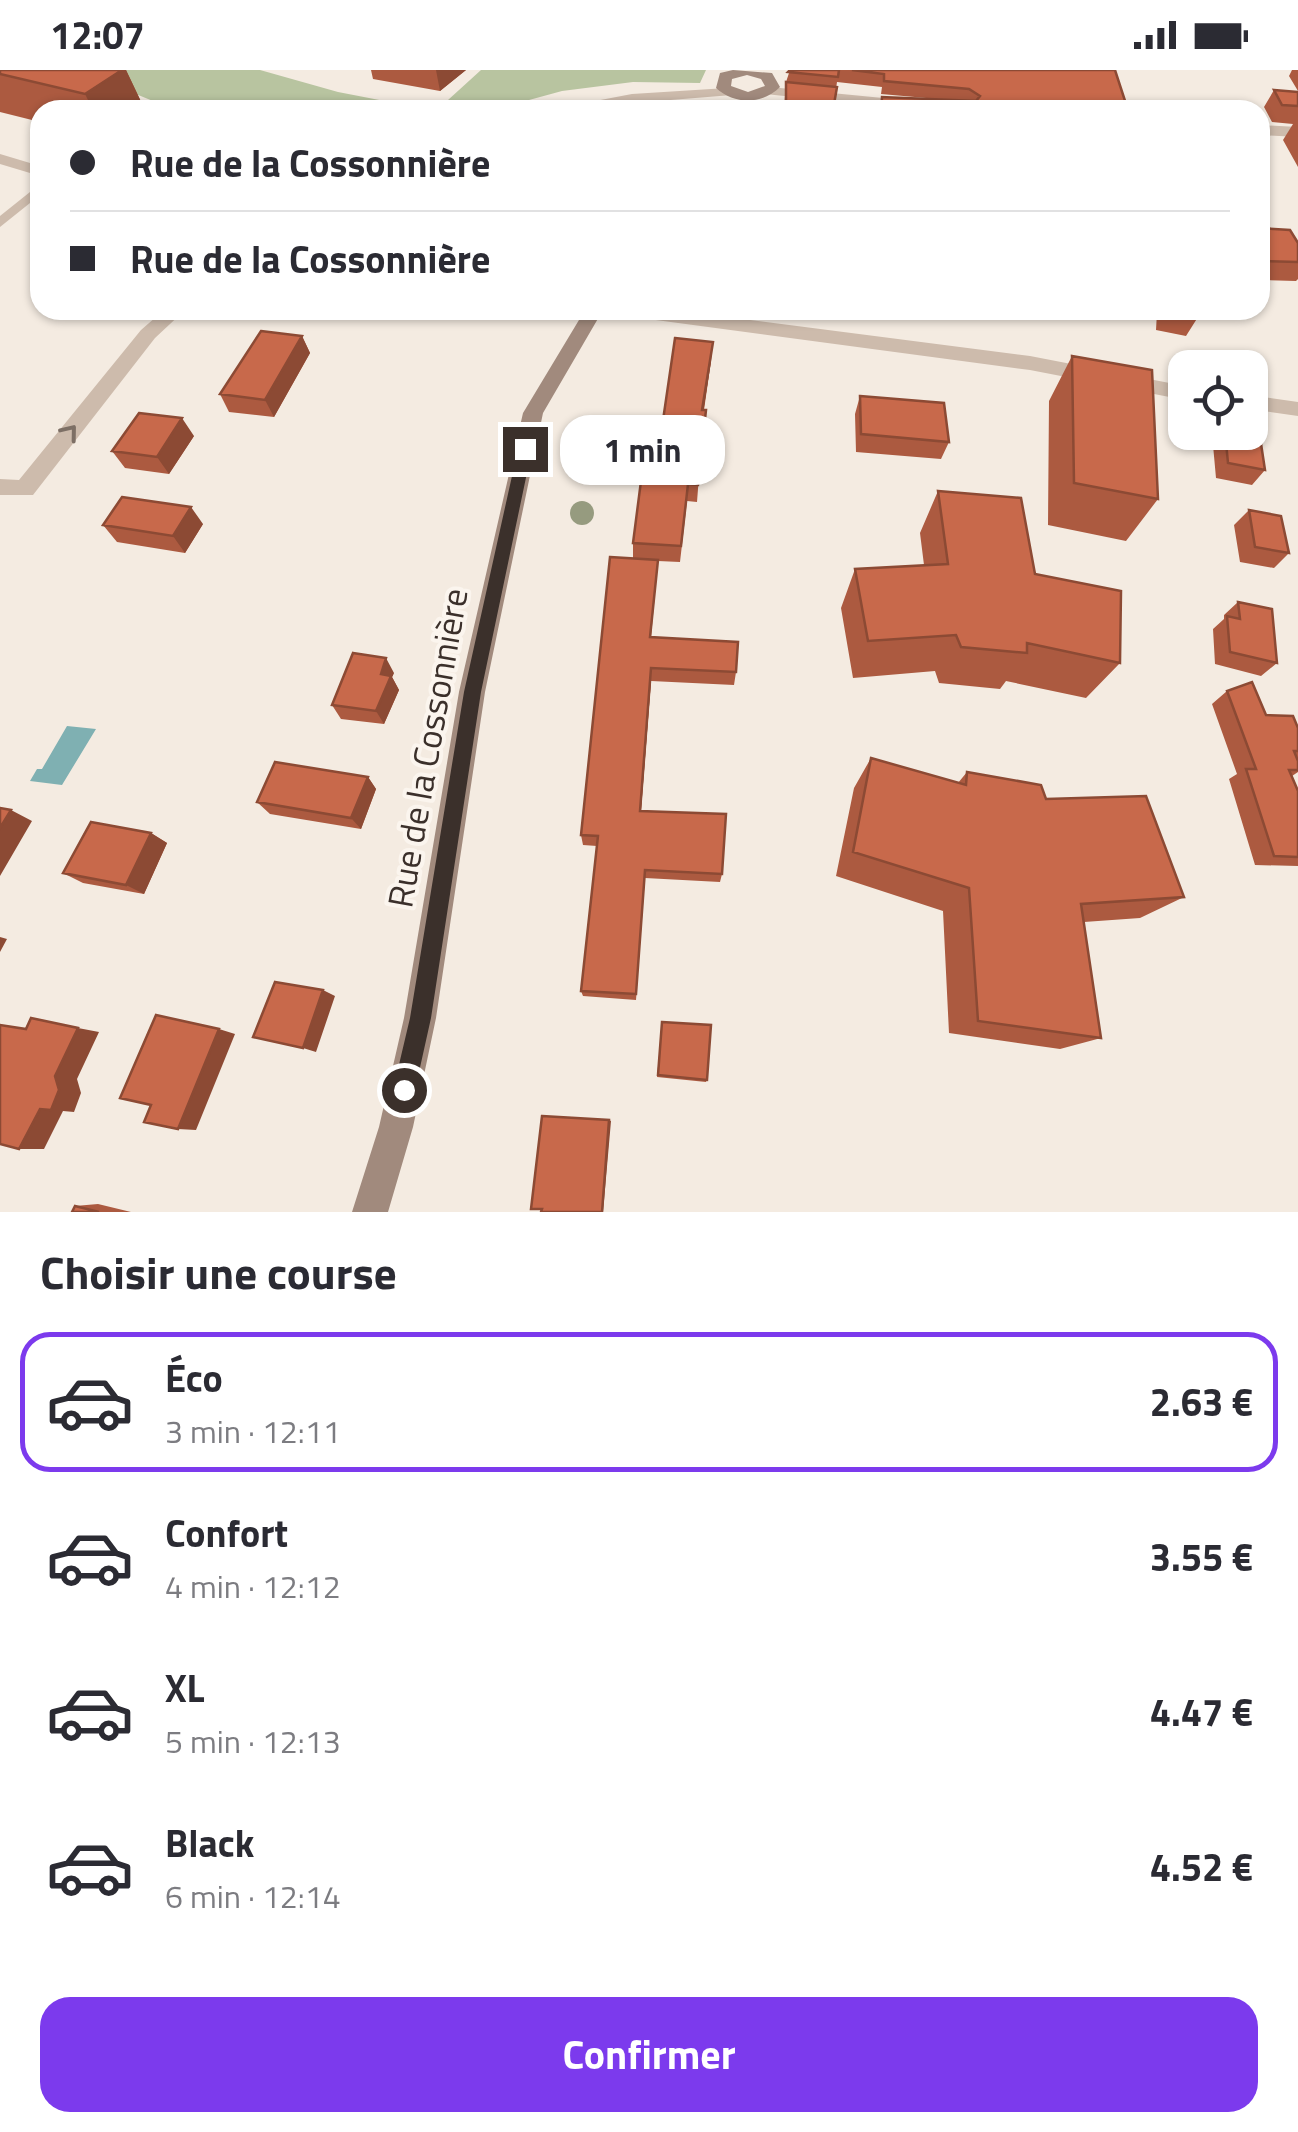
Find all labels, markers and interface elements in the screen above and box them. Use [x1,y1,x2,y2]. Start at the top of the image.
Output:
text: 12:07 [50,6,145,64]
text: Rue de la Cossonnière [130,134,490,192]
text: Rue de la Cossonnière [130,230,490,288]
map controls [1168,350,1268,450]
button: locate [1168,350,1268,450]
callout: 1 min [560,414,725,484]
one-way arrow [58,426,76,444]
text: 1 min [604,426,681,474]
route end [503,427,548,472]
street label: Rue de la Cossonnière [372,584,482,912]
route start [382,1068,427,1113]
text: Choisir une course [40,1238,397,1306]
text: Éco [165,1349,223,1407]
icon: car [45,1357,135,1447]
text: 2.63 € [1150,1373,1253,1431]
text: 3 min · 12:11 [165,1407,341,1455]
text: Confort [165,1504,288,1562]
icon: car [45,1512,135,1602]
text: 3.55 € [1150,1528,1253,1586]
text: 4 min · 12:12 [165,1562,341,1610]
text: XL [165,1659,205,1717]
icon: car [45,1667,135,1757]
text: 4.47 € [1150,1683,1253,1741]
text: 5 min · 12:13 [165,1717,341,1765]
text: Black [165,1814,254,1872]
icon: car [45,1822,135,1912]
text: 4.52 € [1150,1838,1253,1896]
text: 6 min · 12:14 [165,1872,341,1920]
button: Confirmer [40,1997,1258,2112]

